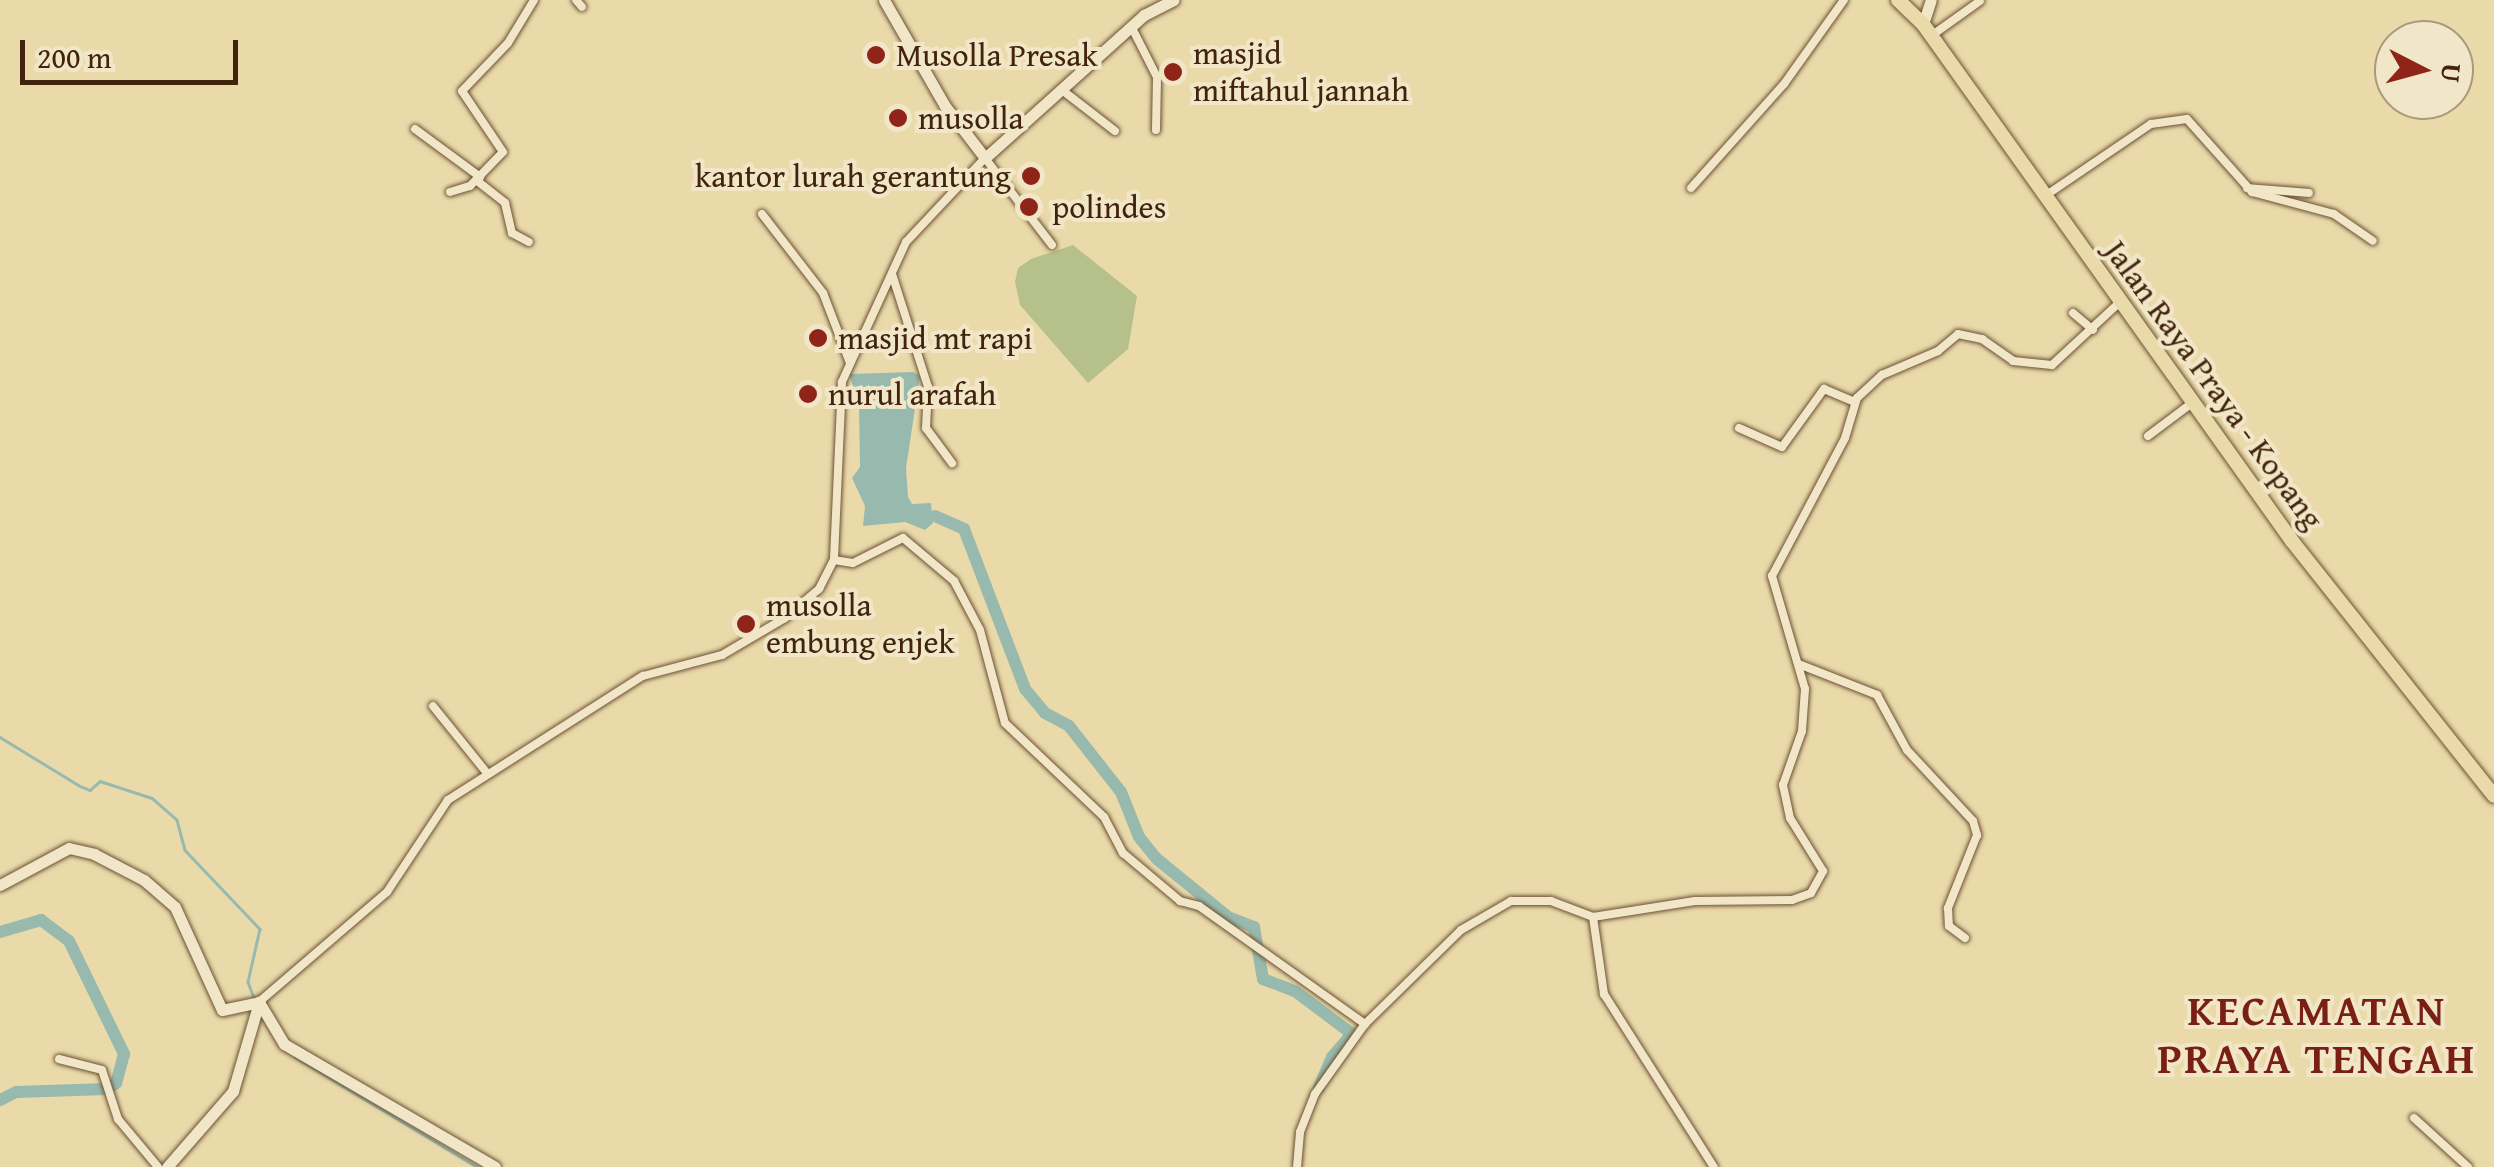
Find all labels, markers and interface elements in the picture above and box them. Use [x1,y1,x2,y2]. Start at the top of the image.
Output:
scale bar [25,20,242,82]
north arrow [2374,20,2474,120]
text: 200 m [37,35,111,79]
place label: masjid miftahul jannah [1193,35,1409,110]
place label: Musolla Presak [896,36,1098,74]
marker: Musolla Presak [865,44,887,66]
marker: masjid miftahul jannah [1162,61,1184,83]
text: U [2431,61,2474,84]
place label: musolla [918,99,1024,137]
marker: musolla [887,107,909,129]
place label: kantor lurah gerantung [695,157,1011,195]
marker: kantor lurah gerantung [1020,165,1042,187]
place label: polindes [1052,188,1166,226]
marker: polindes [1016,194,1042,220]
street label: Jalan Raya Praya - Kopang [2096,233,2332,537]
place label: masjid mt rapi [838,319,1032,357]
marker: masjid mt rapi [807,327,829,349]
place label: nurul arafah [828,375,996,413]
marker: nurul arafah [797,383,819,405]
place label: musolla embung enjek [766,587,955,662]
marker: musolla embung enjek [735,613,757,635]
district label: KECAMATAN PRAYA TENGAH [2157,985,2477,1084]

